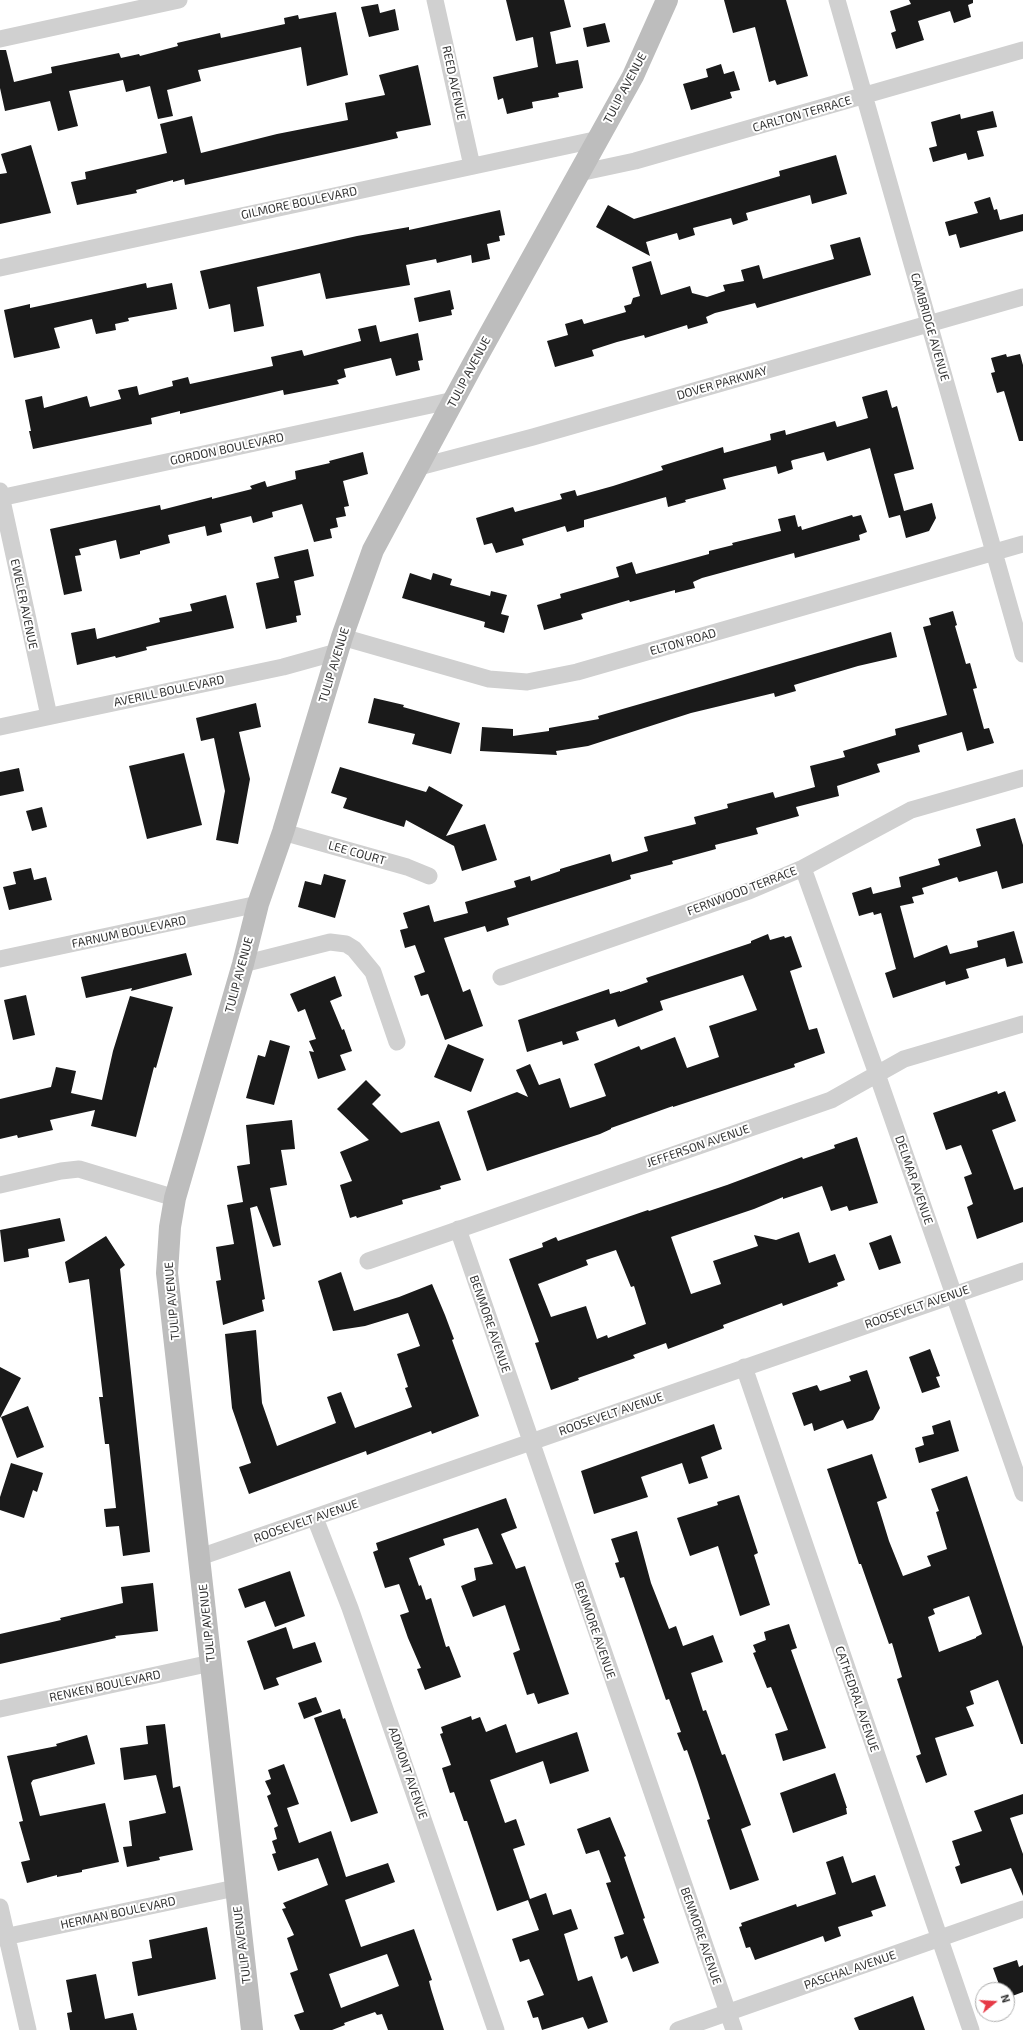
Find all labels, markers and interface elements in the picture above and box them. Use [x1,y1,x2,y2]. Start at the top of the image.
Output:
street label: REED AVENUE [439,44,469,122]
street label: TULIP AVENUE [600,50,650,126]
street label: CARLTON TERRACE [751,93,853,135]
street label: GILMORE BOULEVARD [240,184,358,222]
street label: CAMBRIDGE AVENUE [908,271,952,383]
street label: TULIP AVENUE [444,334,494,410]
street label: DOVER PARKWAY [675,363,769,403]
street label: GORDON BOULEVARD [169,430,285,468]
street label: EWELER AVENUE [7,557,41,651]
street label: TULIP AVENUE [316,625,352,705]
street label: ELTON ROAD [648,626,718,658]
street label: AVERILL BOULEVARD [112,672,226,710]
street label: LEE COURT [327,838,387,868]
street label: FERNWOOD TERRACE [685,863,799,919]
street label: FARNUM BOULEVARD [71,913,187,951]
street label: TULIP AVENUE [222,935,256,1015]
street label: JEFFERSON AVENUE [645,1122,751,1170]
street label: DELMAR AVENUE [892,1134,936,1226]
street label: TULIP AVENUE [161,1261,183,1341]
street label: BENMORE AVENUE [467,1273,513,1375]
street label: ROOSEVELT AVENUE [863,1282,971,1332]
street label: ROOSEVELT AVENUE [557,1389,665,1439]
street label: ROOSEVELT AVENUE [252,1496,360,1546]
street label: BENMORE AVENUE [572,1579,618,1681]
street label: TULIP AVENUE [196,1583,218,1663]
street label: CATHEDRAL AVENUE [832,1644,882,1754]
street label: RENKEN BOULEVARD [48,1667,162,1705]
street label: ADMONT AVENUE [386,1725,430,1821]
street label: BENMORE AVENUE [678,1885,724,1987]
street label: HERMAN BOULEVARD [59,1894,177,1932]
street label: TULIP AVENUE [230,1905,254,1985]
street label: PASCHAL AVENUE [802,1948,898,1992]
north arrow [975,1982,1015,2022]
text: N [999,1993,1013,2004]

